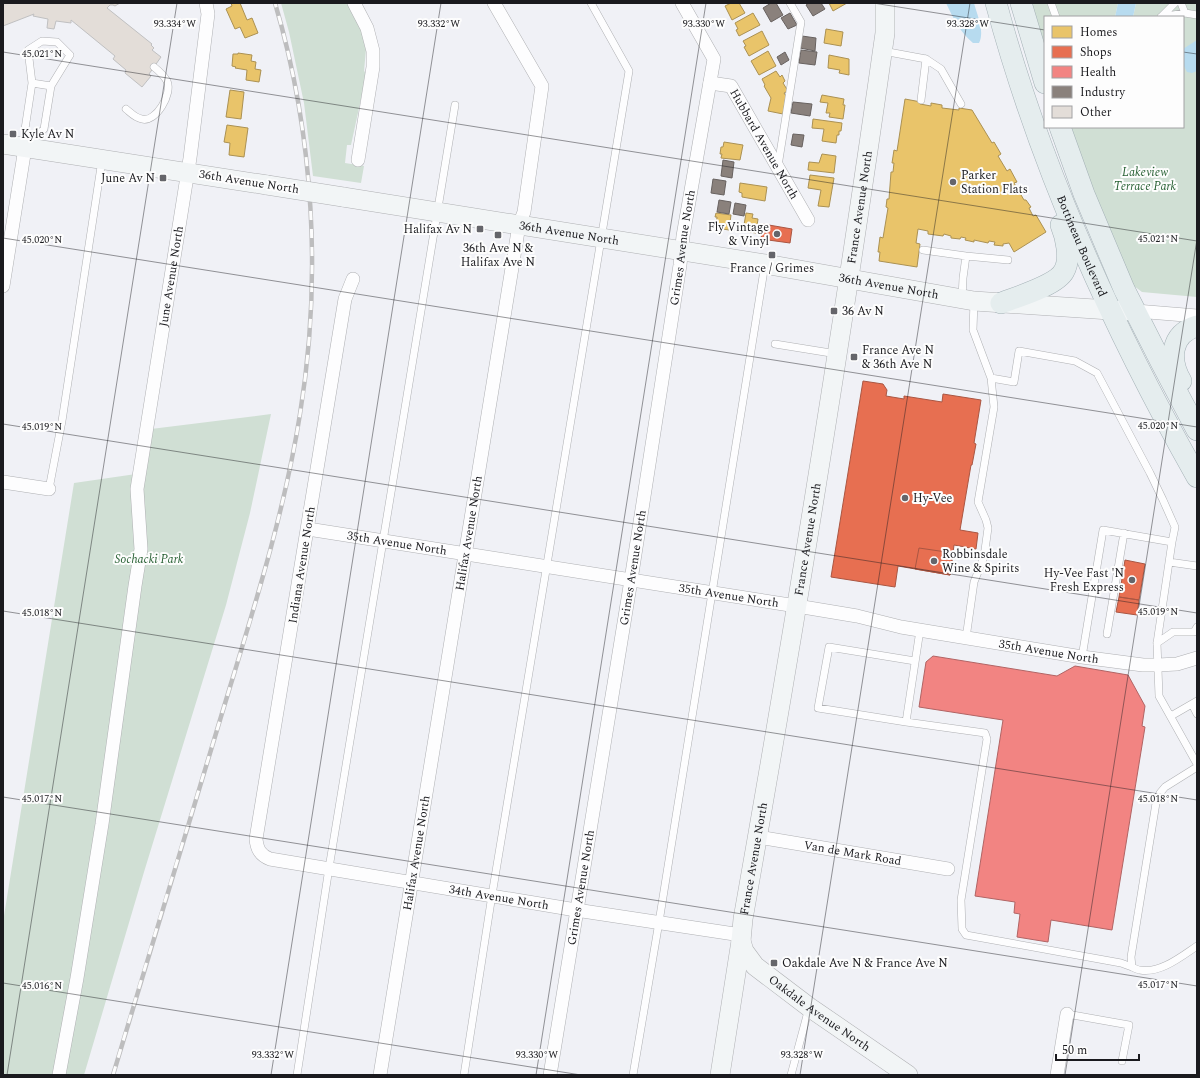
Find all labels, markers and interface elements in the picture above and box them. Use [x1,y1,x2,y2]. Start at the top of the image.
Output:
text: 93.334°W [154,16,196,32]
text: 93.332°W [418,16,460,32]
text: 93.330°W [683,16,725,32]
text: 93.328°W [947,16,989,32]
legend [1044,16,1184,128]
text: Homes [1080,23,1118,42]
text: Shops [1080,43,1112,62]
text: 45.021°N [22,46,62,62]
text: Health [1080,63,1116,82]
text: Industry [1080,83,1126,102]
street label: Hubbard Avenue North [725,85,804,203]
text: Other [1080,103,1112,122]
place label: Kyle Av N [21,125,74,144]
marker: Kyle Av N [8,129,18,139]
street label: France Avenue North [842,149,877,265]
park label: Lakeview Terrace Park [1114,163,1177,196]
street label: 36th Avenue North [198,165,300,199]
place label: Parker Station Flats [961,166,1028,199]
place label: June Av N [101,169,155,188]
marker: June Av N [158,173,168,183]
marker: Parker Station Flats [948,177,958,187]
street label: Grimes Avenue North [664,188,700,307]
street label: Bottineau Boulevard [1052,192,1112,300]
street label: 36th Avenue North [518,216,621,250]
place label: Fly Vintage & Vinyl [708,218,769,251]
place label: Halifax Av N [403,220,472,239]
street label: June Avenue North [154,224,188,328]
marker: Halifax Av N [475,224,485,234]
marker: Fly Vintage & Vinyl [772,229,782,239]
marker: 36th Ave N & Halifax Ave N [493,230,503,240]
text: 45.021°N [1138,231,1178,247]
text: 45.020°N [22,232,62,248]
place label: 36th Ave N & Halifax Ave N [461,239,535,272]
marker: France / Grimes [767,250,777,260]
place label: France / Grimes [730,259,814,278]
street label: 36th Avenue North [837,268,940,304]
place label: 36 Av N [842,302,884,321]
marker: 36 Av N [829,306,839,316]
place label: France Ave N & 36th Ave N [862,341,934,374]
marker: France Ave N & 36th Ave N [849,352,859,362]
text: 45.020°N [1138,418,1178,434]
text: 45.019°N [22,419,62,435]
street label: Halifax Avenue North [450,474,487,592]
street label: France Avenue North [789,481,826,597]
place label: Hy-Vee [913,489,953,508]
marker: Hy-Vee [900,493,910,503]
street label: Indiana Avenue North [283,505,321,625]
street label: Grimes Avenue North [614,509,651,627]
street label: 35th Avenue North [346,526,448,560]
place label: Robbinsdale Wine & Spirits [942,545,1019,578]
park label: Sochacki Park [115,550,184,569]
marker: Robbinsdale Wine & Spirits [929,556,939,566]
place label: Hy-Vee Fast 'N Fresh Express [1044,564,1124,597]
marker: Hy-Vee Fast 'N Fresh Express [1127,575,1137,585]
street label: 35th Avenue North [677,578,780,613]
text: 45.019°N [1138,604,1178,620]
text: 45.018°N [22,605,62,621]
street label: 35th Avenue North [997,634,1100,669]
text: 45.017°N [22,791,62,807]
text: 45.018°N [1138,791,1178,807]
street label: Halifax Avenue North [398,794,435,912]
street label: France Avenue North [734,801,773,916]
street label: Grimes Avenue North [562,828,599,947]
street label: Van de Mark Road [802,835,903,871]
street label: 34th Avenue North [448,879,550,915]
place label: Oakdale Ave N & France Ave N [782,954,948,973]
marker: Oakdale Ave N & France Ave N [769,958,779,968]
street label: Oakdale Avenue North [765,970,875,1056]
text: 45.017°N [1138,977,1178,993]
text: 45.016°N [22,978,62,994]
scale bar [1056,1036,1139,1062]
text: 50 m [1062,1041,1087,1060]
text: 93.332°W [252,1047,294,1063]
text: 93.330°W [516,1047,558,1063]
text: 93.328°W [781,1047,823,1063]

